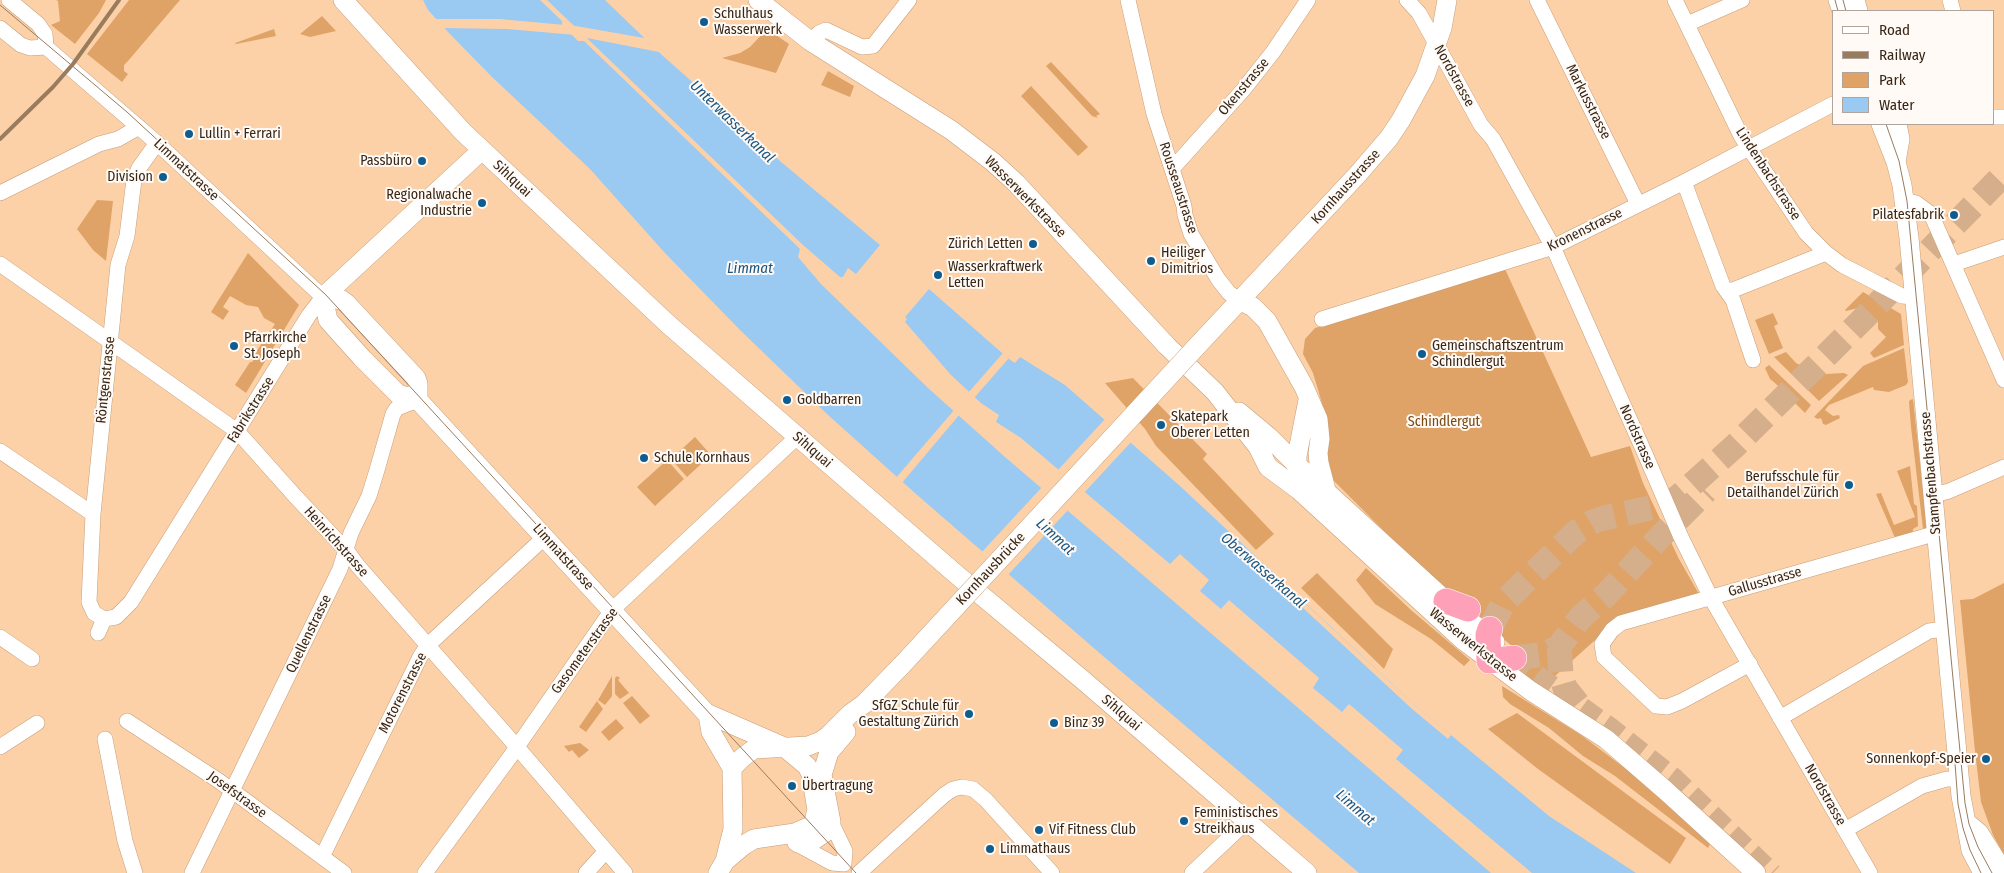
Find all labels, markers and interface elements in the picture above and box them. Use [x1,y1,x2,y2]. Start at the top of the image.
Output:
place label: Schulhaus Wasserwerk [714,6,782,38]
legend [1832,10,1994,125]
marker: Schulhaus Wasserwerk [698,16,710,28]
text: Road [1879,21,1910,39]
street label: Nordstrasse [1430,42,1478,110]
text: Railway [1879,46,1926,64]
street label: Okenstrasse [1215,55,1273,119]
street label: Markusstrasse [1562,62,1614,142]
text: Park [1879,71,1906,89]
water label: Unterwasserkanal [686,77,778,167]
text: Water [1879,96,1914,114]
street label: Lindenbachstrasse [1732,125,1804,223]
place label: Lullin + Ferrari [199,126,281,142]
marker: Lullin + Ferrari [183,128,195,140]
street label: Limmatstrasse [150,135,222,205]
street label: Rousseaustrasse [1155,140,1201,236]
street label: Kornhausstrasse [1308,146,1384,228]
place label: Passbüro [360,153,412,169]
street label: Wasserwerkstrasse [981,153,1069,241]
marker: Passbüro [416,155,428,167]
street label: Sihlquai [489,157,535,201]
place label: Division [107,169,153,185]
marker: Division [157,171,169,183]
place label: Regionalwache Industrie [386,187,472,220]
marker: Regionalwache Industrie [476,197,488,209]
street label: Kronenstrasse [1545,205,1625,255]
place label: Pilatesfabrik [1872,207,1944,223]
marker: Pilatesfabrik [1948,209,1960,221]
place label: Zürich Letten [948,236,1023,252]
marker: Zürich Letten [1027,238,1039,250]
place label: Heiliger Dimitrios [1161,245,1213,278]
marker: Heiliger Dimitrios [1145,255,1157,267]
place label: Wasserkraftwerk Letten [948,259,1043,292]
water label: Limmat [727,260,773,278]
marker: Wasserkraftwerk Letten [932,269,944,281]
place label: Pfarrkirche St. Joseph [244,330,307,362]
street label: Röntgenstrasse [93,336,119,424]
place label: Gemeinschaftszentrum Schindlergut [1432,338,1564,371]
marker: Pfarrkirche St. Joseph [228,340,240,352]
marker: Gemeinschaftszentrum Schindlergut [1416,348,1428,360]
street label: Fabrikstrasse [224,374,278,446]
place label: Goldbarren [797,392,861,408]
marker: Goldbarren [781,394,793,406]
street label: Nordstrasse [1615,402,1659,472]
place label: Skatepark Oberer Letten [1171,409,1250,442]
street label: Stampfenbachstrasse [1917,411,1945,535]
park label: Schindlergut [1408,414,1480,430]
marker: Skatepark Oberer Letten [1155,419,1167,431]
street label: Sihlquai [789,428,835,472]
place label: Schule Kornhaus [654,450,750,466]
marker: Schule Kornhaus [638,452,650,464]
place label: Berufsschule für Detailhandel Zürich [1727,469,1839,502]
marker: Berufsschule für Detailhandel Zürich [1843,479,1855,491]
street label: Heinrichstrasse [300,503,372,581]
water label: Limmat [1032,515,1078,559]
street label: Limmatstrasse [529,520,597,594]
street label: Kornhausbrücke [953,529,1029,609]
water label: Oberwasserkanal [1217,529,1309,613]
street label: Gallusstrasse [1726,563,1804,601]
street label: Quellenstrasse [283,592,335,676]
street label: Wasserwerkstrasse [1426,604,1520,686]
street label: Gasometerstrasse [548,605,622,697]
street label: Motorenstrasse [375,650,431,736]
street label: Sihlquai [1098,691,1144,735]
place label: SfGZ Schule für Gestaltung Zürich [859,698,959,730]
marker: SfGZ Schule für Gestaltung Zürich [963,708,975,720]
place label: Binz 39 [1064,715,1104,731]
marker: Binz 39 [1048,717,1060,729]
place label: Sonnenkopf-Speier [1866,751,1976,767]
marker: Sonnenkopf-Speier [1980,753,1992,765]
street label: Nordstrasse [1801,761,1849,829]
street label: Josefstrasse [204,768,270,822]
place label: Übertragung [802,778,873,794]
marker: Übertragung [786,780,798,792]
water label: Limmat [1332,786,1378,830]
place label: Feministisches Streikhaus [1194,805,1278,838]
marker: Feministisches Streikhaus [1178,815,1190,827]
place label: Vif Fitness Club [1049,822,1136,838]
marker: Vif Fitness Club [1033,824,1045,836]
place label: Limmathaus [1000,841,1070,857]
marker: Limmathaus [984,843,996,855]

